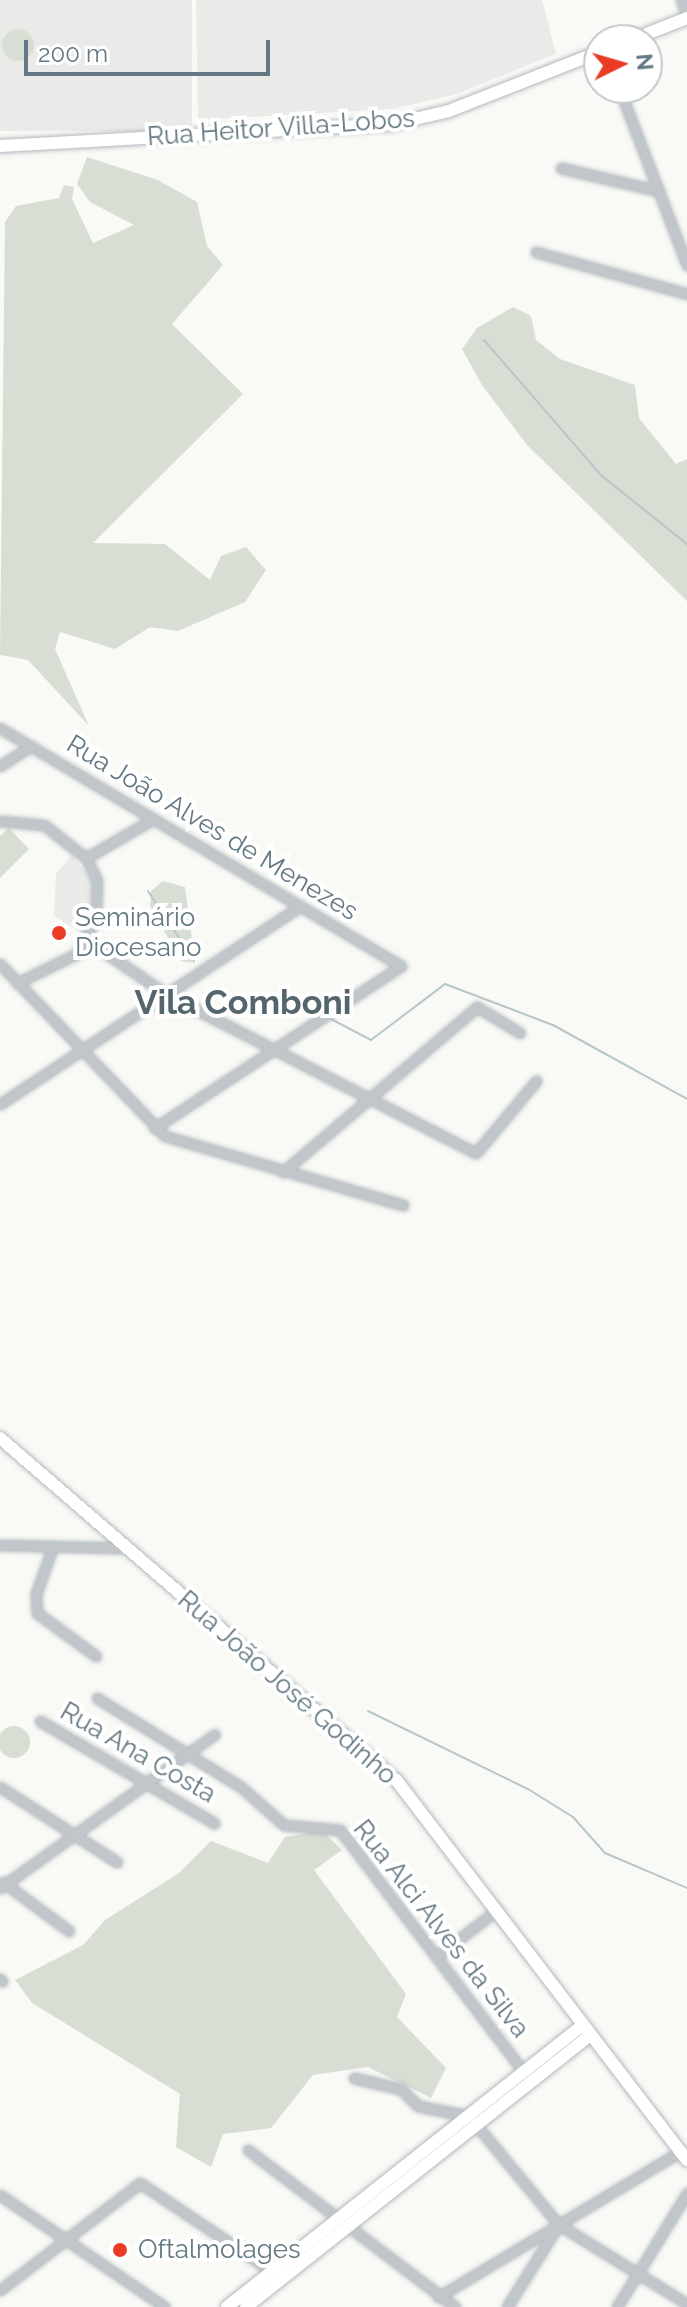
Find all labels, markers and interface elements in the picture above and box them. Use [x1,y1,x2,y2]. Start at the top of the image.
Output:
scale bar [28,24,274,74]
north arrow [583,24,663,104]
text: 200 m [38,39,108,68]
text: N [631,53,659,72]
street label: Rua Heitor Villa-Lobos [145,103,417,153]
street label: Rua João Alves de Menezes [60,728,364,928]
place label: Seminário Diocesano [75,902,201,964]
marker: Seminário Diocesano [50,924,68,942]
district label: Vila Comboni [135,983,351,1023]
street label: Rua João José Godinho [171,1584,403,1792]
street label: Rua Ana Costa [54,1696,222,1810]
street label: Rua Alci Alves da Silva [346,1813,536,2045]
place label: Oftalmolages [138,2234,301,2266]
marker: Oftalmolages [109,2239,131,2261]

